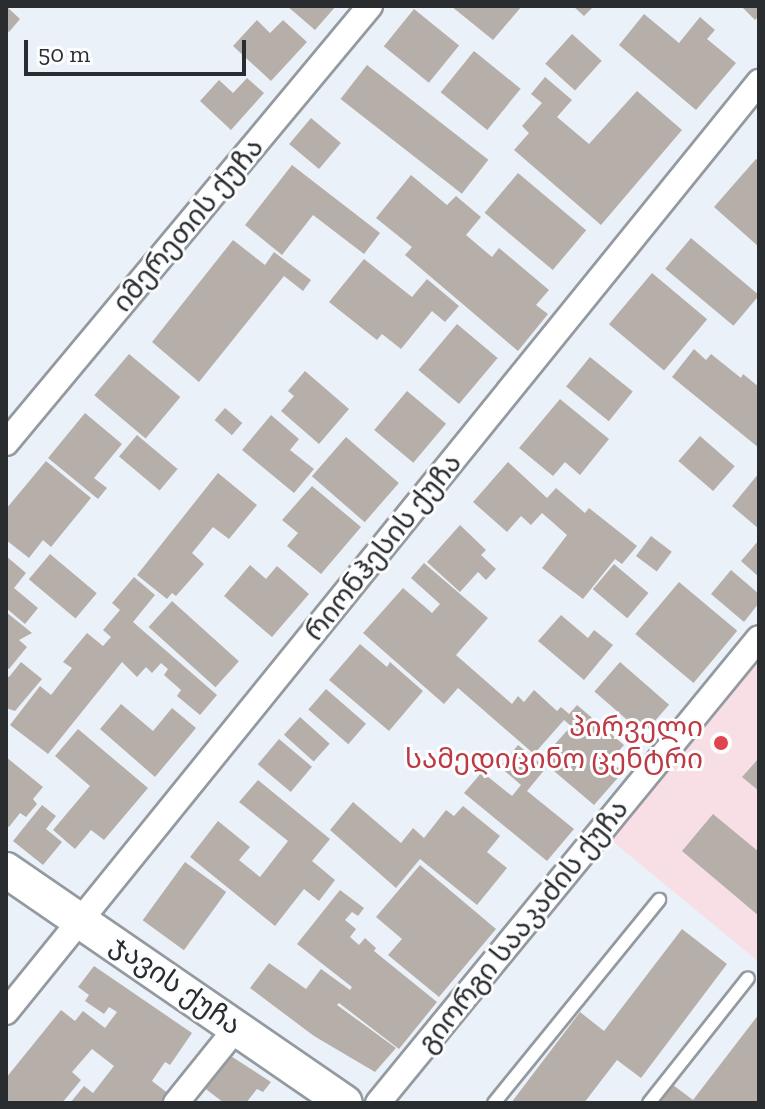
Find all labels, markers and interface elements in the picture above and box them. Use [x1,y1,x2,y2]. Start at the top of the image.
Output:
scale bar [28,24,250,74]
text: 50 m [38,39,90,68]
street label: იმერეთის ქუჩა [105,131,271,319]
street label: რიონჰესის ქუჩა [297,447,469,647]
place label: პირველი სამედიცინო ცენტრი [405,710,703,776]
marker: პირველი სამედიცინო ცენტრი [710,732,732,754]
street label: გიორგი სააკაძის ქუჩა [410,793,636,1059]
street label: ჯავის ქუჩა [104,928,248,1042]

